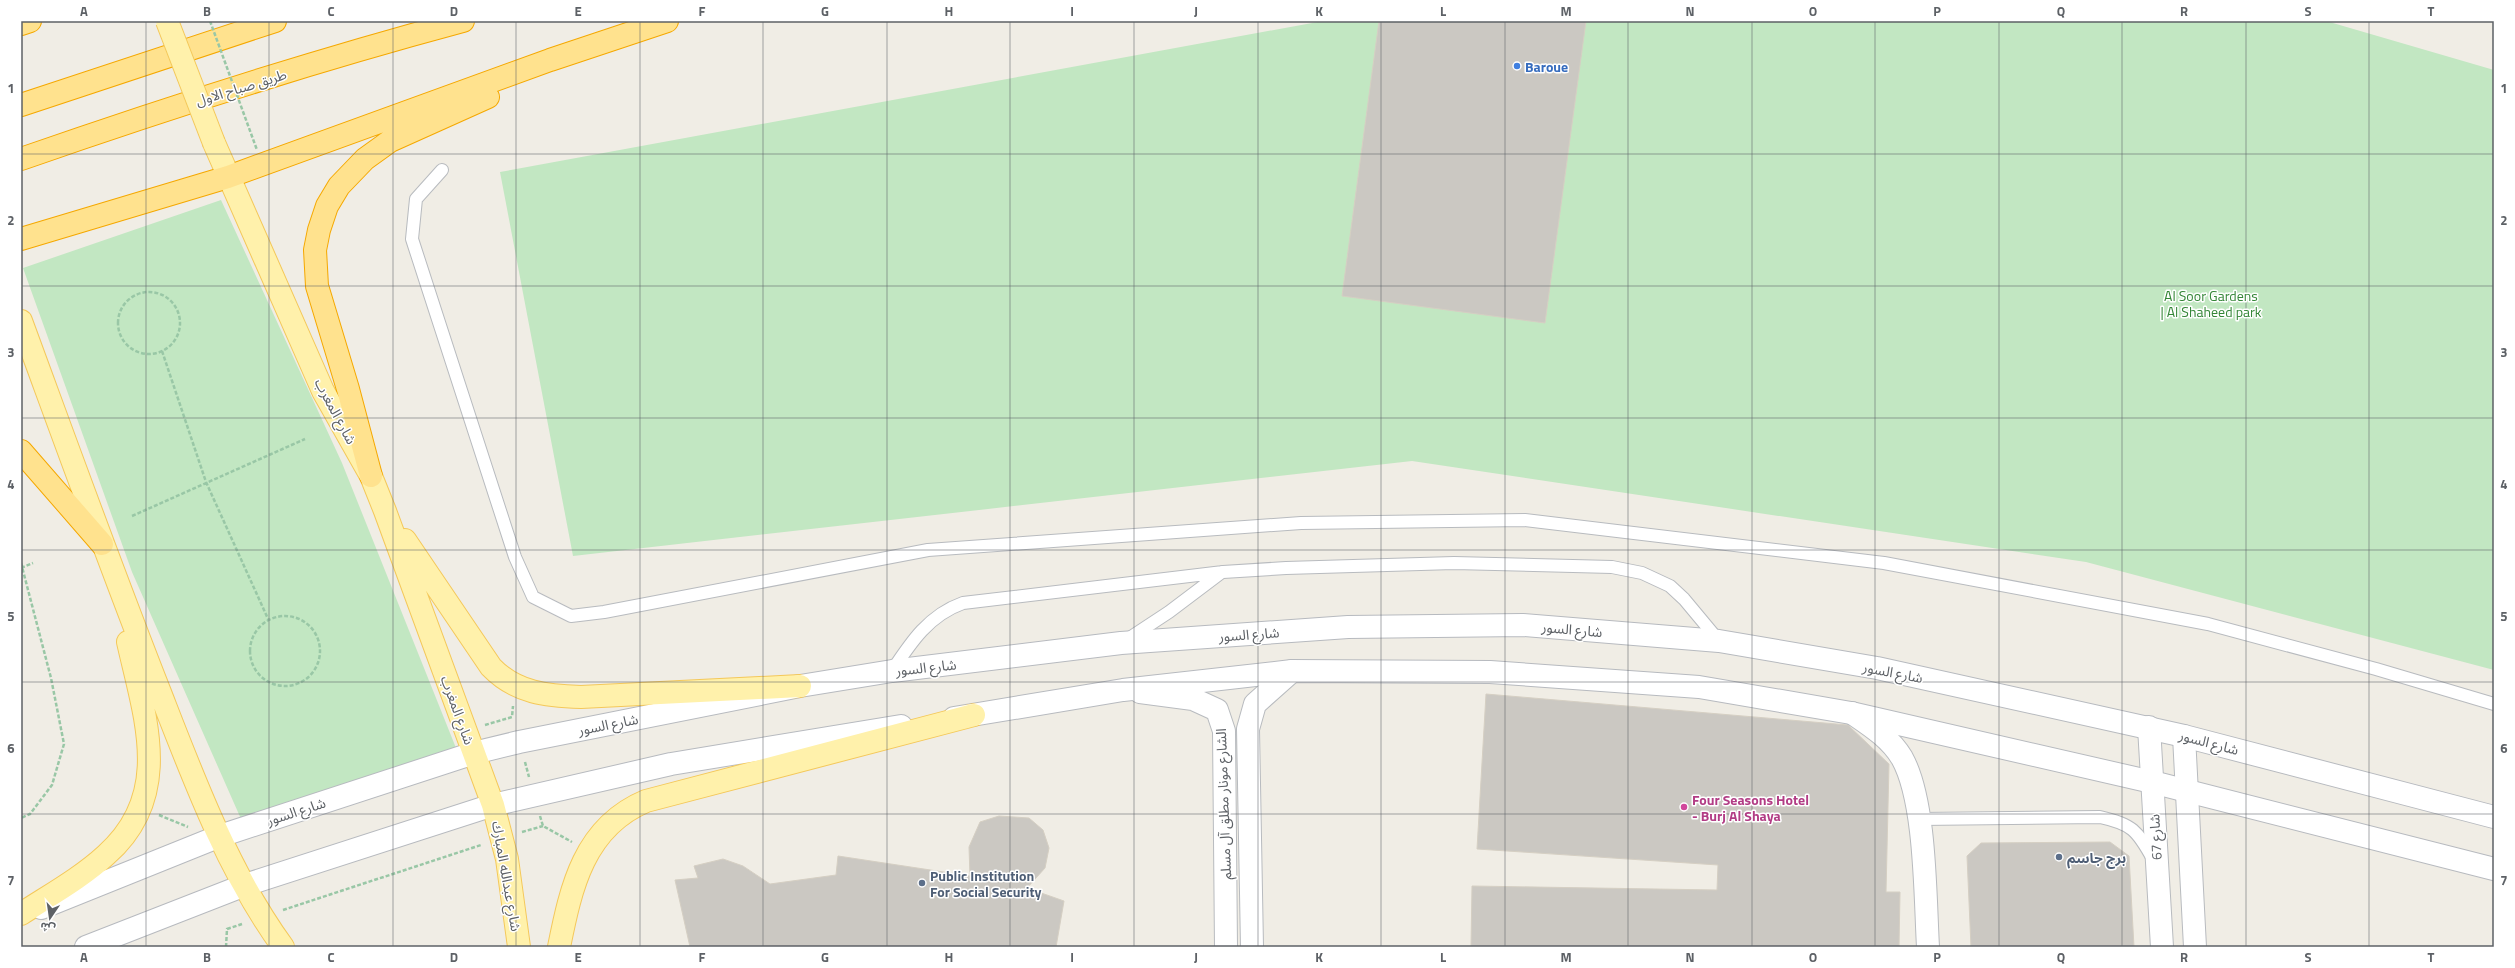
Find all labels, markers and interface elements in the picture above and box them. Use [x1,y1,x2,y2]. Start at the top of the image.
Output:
text: A [80,1,88,21]
text: B [203,1,211,21]
text: C [327,1,335,21]
text: D [450,1,458,21]
text: E [574,1,582,21]
text: F [699,1,706,21]
text: G [821,1,829,21]
text: H [945,1,953,21]
text: I [1070,1,1074,21]
text: J [1194,1,1198,21]
text: K [1315,1,1323,21]
text: L [1440,1,1446,21]
text: M [1560,1,1572,21]
text: N [1685,1,1695,21]
text: O [1809,1,1817,21]
text: P [1933,1,1941,21]
text: Q [2057,1,2065,21]
text: R [2180,1,2188,21]
text: S [2304,1,2312,21]
text: T [2428,1,2435,21]
place label: Baroue [1525,56,1568,77]
marker: Baroue [1512,61,1522,71]
street label: طريق صباح الاول [193,63,289,112]
text: 1 [7,78,15,98]
text: 1 [2500,78,2508,98]
text: 2 [7,210,15,230]
text: 2 [2500,210,2508,230]
park label: Al Soor Gardens | Al Shaheed park [2160,285,2262,322]
text: 3 [7,342,15,362]
text: 3 [2500,342,2508,362]
street label: شارع المغرب [309,374,362,448]
text: 4 [7,474,15,494]
text: 4 [2500,474,2508,494]
text: 5 [7,606,15,626]
text: 5 [2500,606,2508,626]
street label: شارع السور [1540,616,1603,643]
street label: شارع السور [1217,621,1280,648]
street label: شارع السور [894,653,958,682]
street label: شارع السور [1860,656,1925,689]
street label: شارع المغرب [435,672,480,748]
street label: شارع السور [575,708,640,741]
street label: شارع السور [2176,724,2241,761]
street label: الشارع مونار مطلق آل مسلم [1210,728,1237,880]
text: 6 [7,738,15,758]
text: 6 [2500,738,2508,758]
place label: Four Seasons Hotel - Burj Al Shaya [1692,789,1809,826]
street label: شارع السور [263,792,329,832]
marker: Four Seasons Hotel - Burj Al Shaya [1679,802,1689,812]
street label: شارع 67 [2143,813,2168,861]
street label: شارع عبدالله المبارك [486,819,527,933]
place label: برج جاسم [2067,847,2126,869]
marker: برج جاسم [2054,852,2064,862]
place label: Public Institution For Social Security [930,865,1042,902]
text: 7 [7,870,15,890]
text: 7 [2500,870,2508,890]
marker: Public Institution For Social Security [917,878,927,888]
north arrow [30,898,70,938]
text: ش [39,918,57,937]
text: A [80,947,88,967]
text: B [203,947,211,967]
text: C [327,947,335,967]
text: D [450,947,458,967]
text: E [574,947,582,967]
text: F [699,947,706,967]
text: G [821,947,829,967]
text: H [945,947,953,967]
text: I [1070,947,1074,967]
text: J [1194,947,1198,967]
text: K [1315,947,1323,967]
text: L [1440,947,1446,967]
text: M [1560,947,1572,967]
text: N [1685,947,1695,967]
text: O [1809,947,1817,967]
text: P [1933,947,1941,967]
text: Q [2057,947,2065,967]
text: R [2180,947,2188,967]
text: S [2304,947,2312,967]
text: T [2428,947,2435,967]

